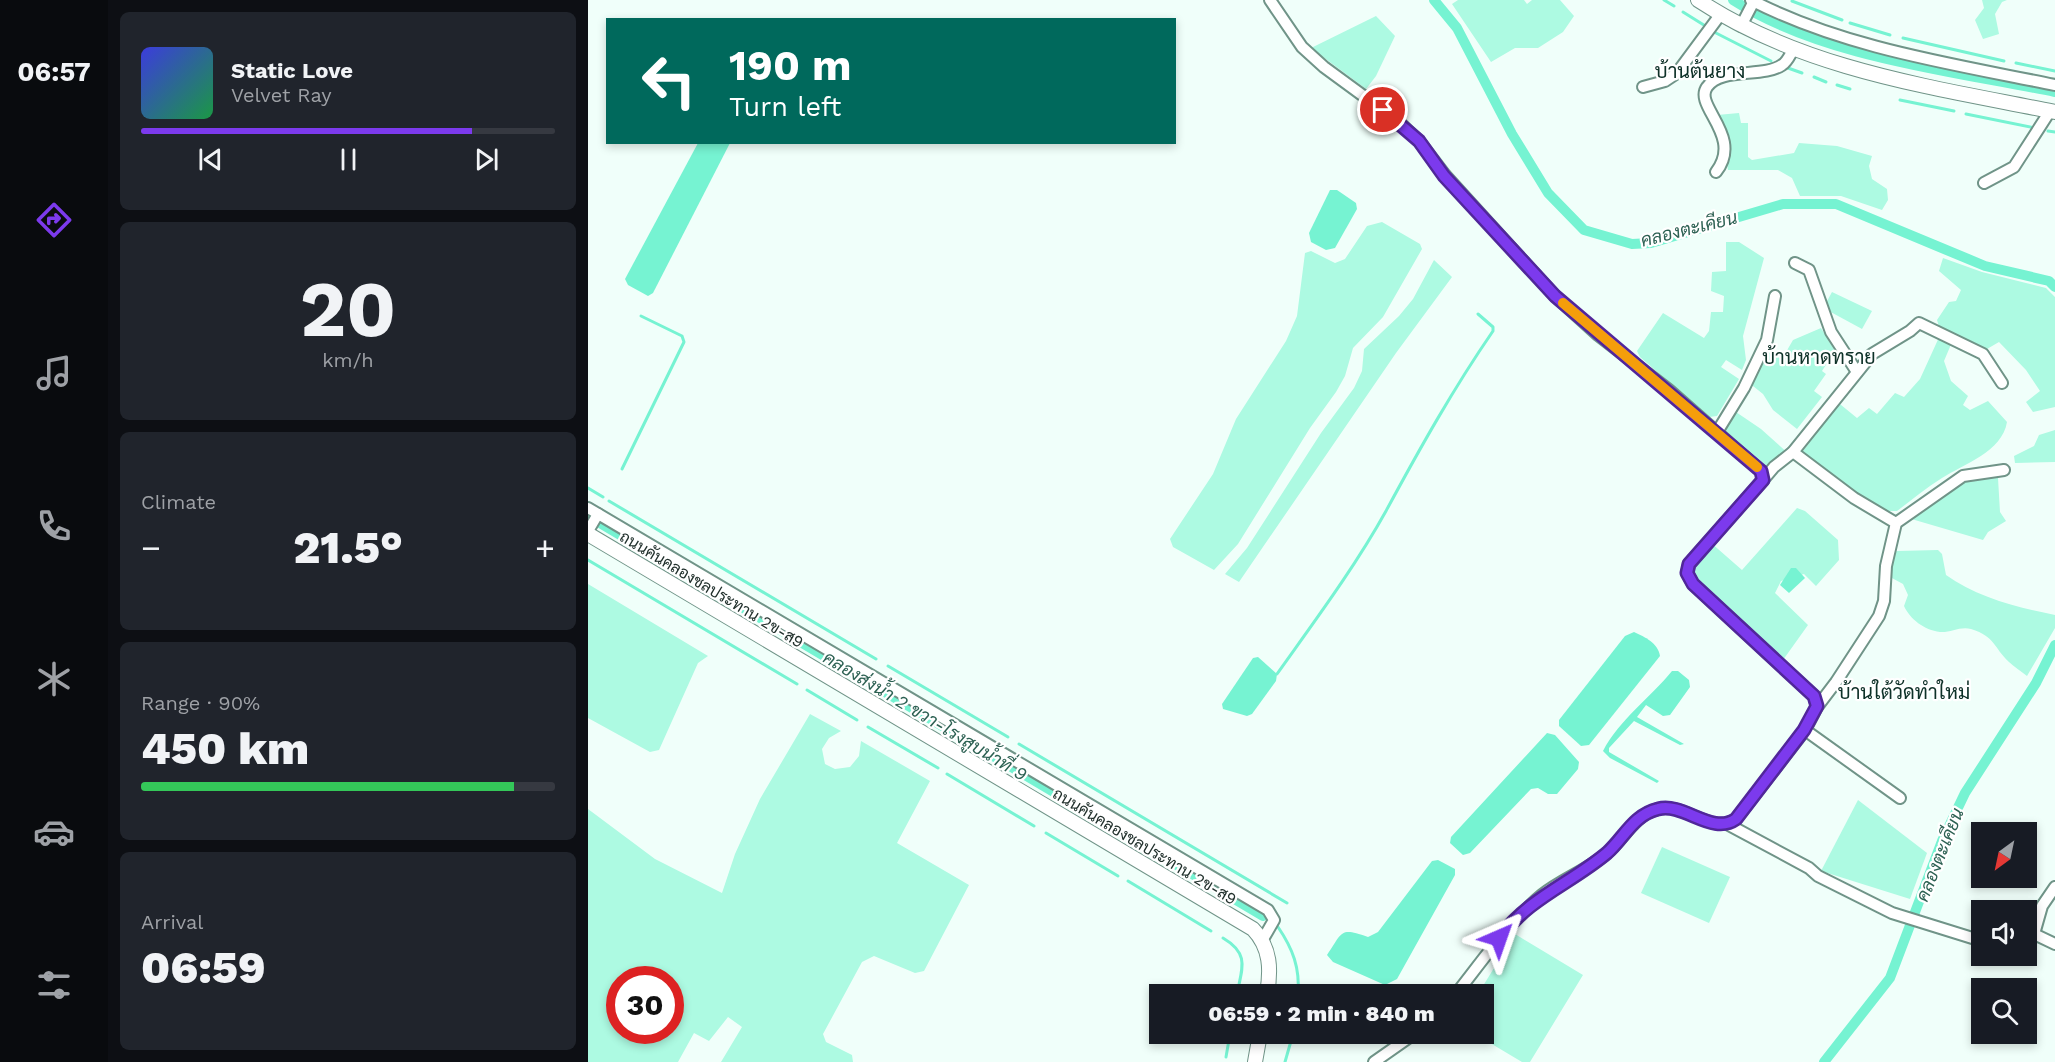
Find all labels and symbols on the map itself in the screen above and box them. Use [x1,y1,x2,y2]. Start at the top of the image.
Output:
district label: บ้านต้นยาง [1655,59,1745,83]
pin [1357,84,1408,135]
water label: คลองตะเคียน [1638,204,1740,251]
district label: บ้านหาดทราย [1762,345,1876,369]
street label: ถนนคันคลองชลประทาน 2ข-ส9 [616,526,808,652]
water label: คลองส่งน้ำ 2 ขวา-โรงสูบน้ำที่ 9 [818,642,1033,787]
district label: บ้านใต้วัดทำใหม่ [1838,679,1970,704]
street label: ถนนคันคลองชลประทาน 2ข-ส9 [1049,783,1241,909]
water label: คลองตะเคียน [1909,804,1968,905]
north arrow [1971,822,2037,888]
position arrow [1467,906,1531,970]
speed limit sign: 30 [606,966,684,1044]

